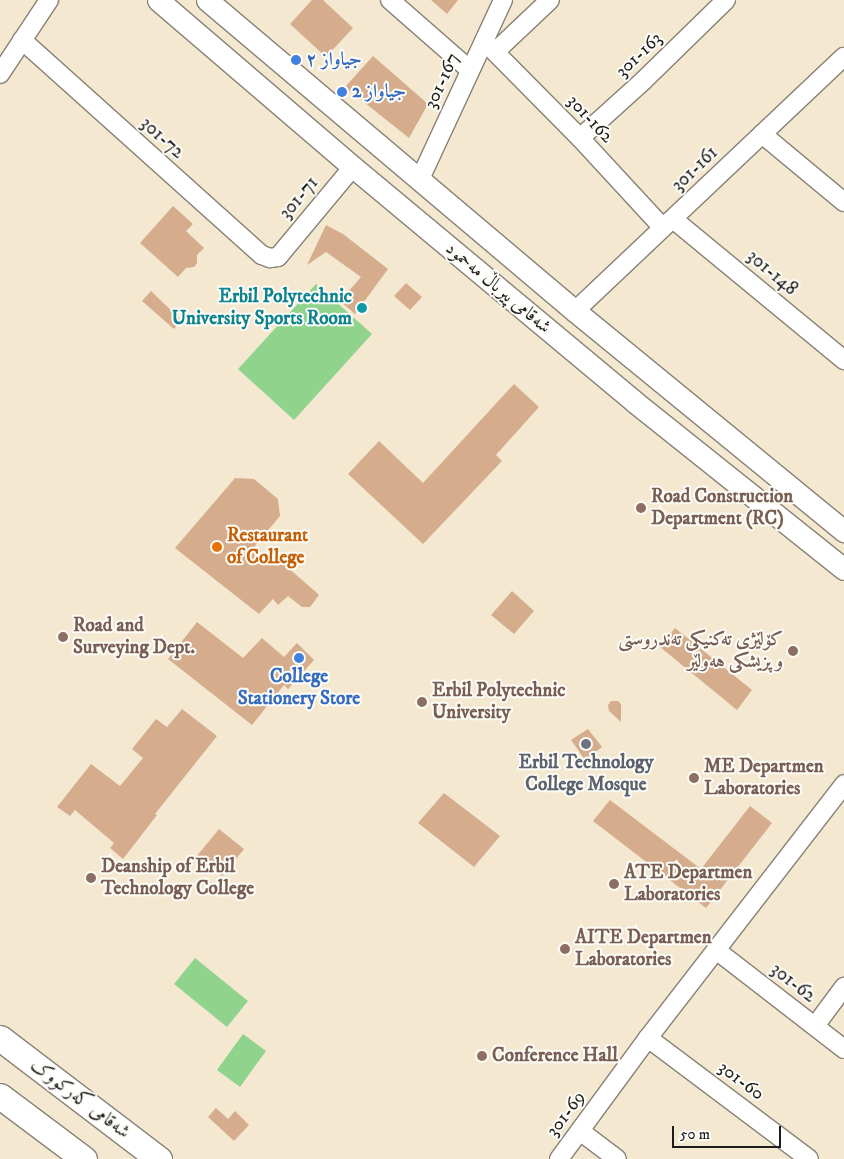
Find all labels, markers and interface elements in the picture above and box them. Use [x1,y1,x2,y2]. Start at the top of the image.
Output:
street label: 301-163 [611,27,667,83]
place label: جیاواز ٢ [306,49,362,71]
street label: 301-167 [419,50,465,112]
marker: جیاواز ٢ [290,54,302,66]
place label: جیاواز 2 [352,81,406,103]
marker: جیاواز 2 [336,86,348,98]
street label: 301-162 [562,90,618,148]
street label: 301-72 [135,112,189,164]
street label: 301-161 [667,141,723,197]
street label: 301-71 [275,172,323,224]
street label: شەقامی پیرباڵ مەحمود [440,237,556,339]
street label: 301-148 [742,245,802,301]
place label: Erbil Polytechnic University Sports Room [172,286,352,330]
marker: Erbil Polytechnic University Sports Room [356,302,368,314]
place label: Road Construction Department (RC) [651,486,793,530]
marker: Road Construction Department (RC) [635,502,647,514]
place label: Restaurant of College [227,525,308,569]
marker: Restaurant of College [211,541,223,553]
place label: Road and Surveying Dept. [73,615,195,659]
place label: کۆلێژی تەکنیکی تەندروستی و پزیشکی هەولێر [618,629,783,673]
marker: Road and Surveying Dept. [57,631,69,643]
marker: کۆلێژی تەکنیکی تەندروستی و پزیشکی هەولێر [787,645,799,657]
marker: College Stationery Store [293,652,305,664]
place label: College Stationery Store [238,666,360,710]
place label: Erbil Polytechnic University [432,680,566,724]
marker: Erbil Polytechnic University [416,696,428,708]
marker: Erbil Technology College Mosque [580,738,592,750]
place label: Erbil Technology College Mosque [519,752,653,796]
place label: ME Departmen Laboratories [704,756,824,800]
marker: ME Departmen Laboratories [688,772,700,784]
place label: Deanship of Erbil Technology College [101,856,254,900]
place label: ATE Departmen Laboratories [624,862,752,906]
marker: Deanship of Erbil Technology College [85,872,97,884]
marker: ATE Departmen Laboratories [608,878,620,890]
place label: AITE Departmen Laboratories [575,927,712,971]
marker: AITE Departmen Laboratories [559,943,571,955]
street label: 301-62 [766,958,820,1008]
place label: Conference Hall [492,1045,618,1067]
marker: Conference Hall [476,1050,488,1062]
street label: شەقامی کەرکووک [26,1054,134,1144]
street label: 301-60 [713,1056,769,1106]
street label: 301-69 [541,1087,591,1141]
scale bar [674,1116,783,1148]
text: 50 m [680,1125,710,1144]

